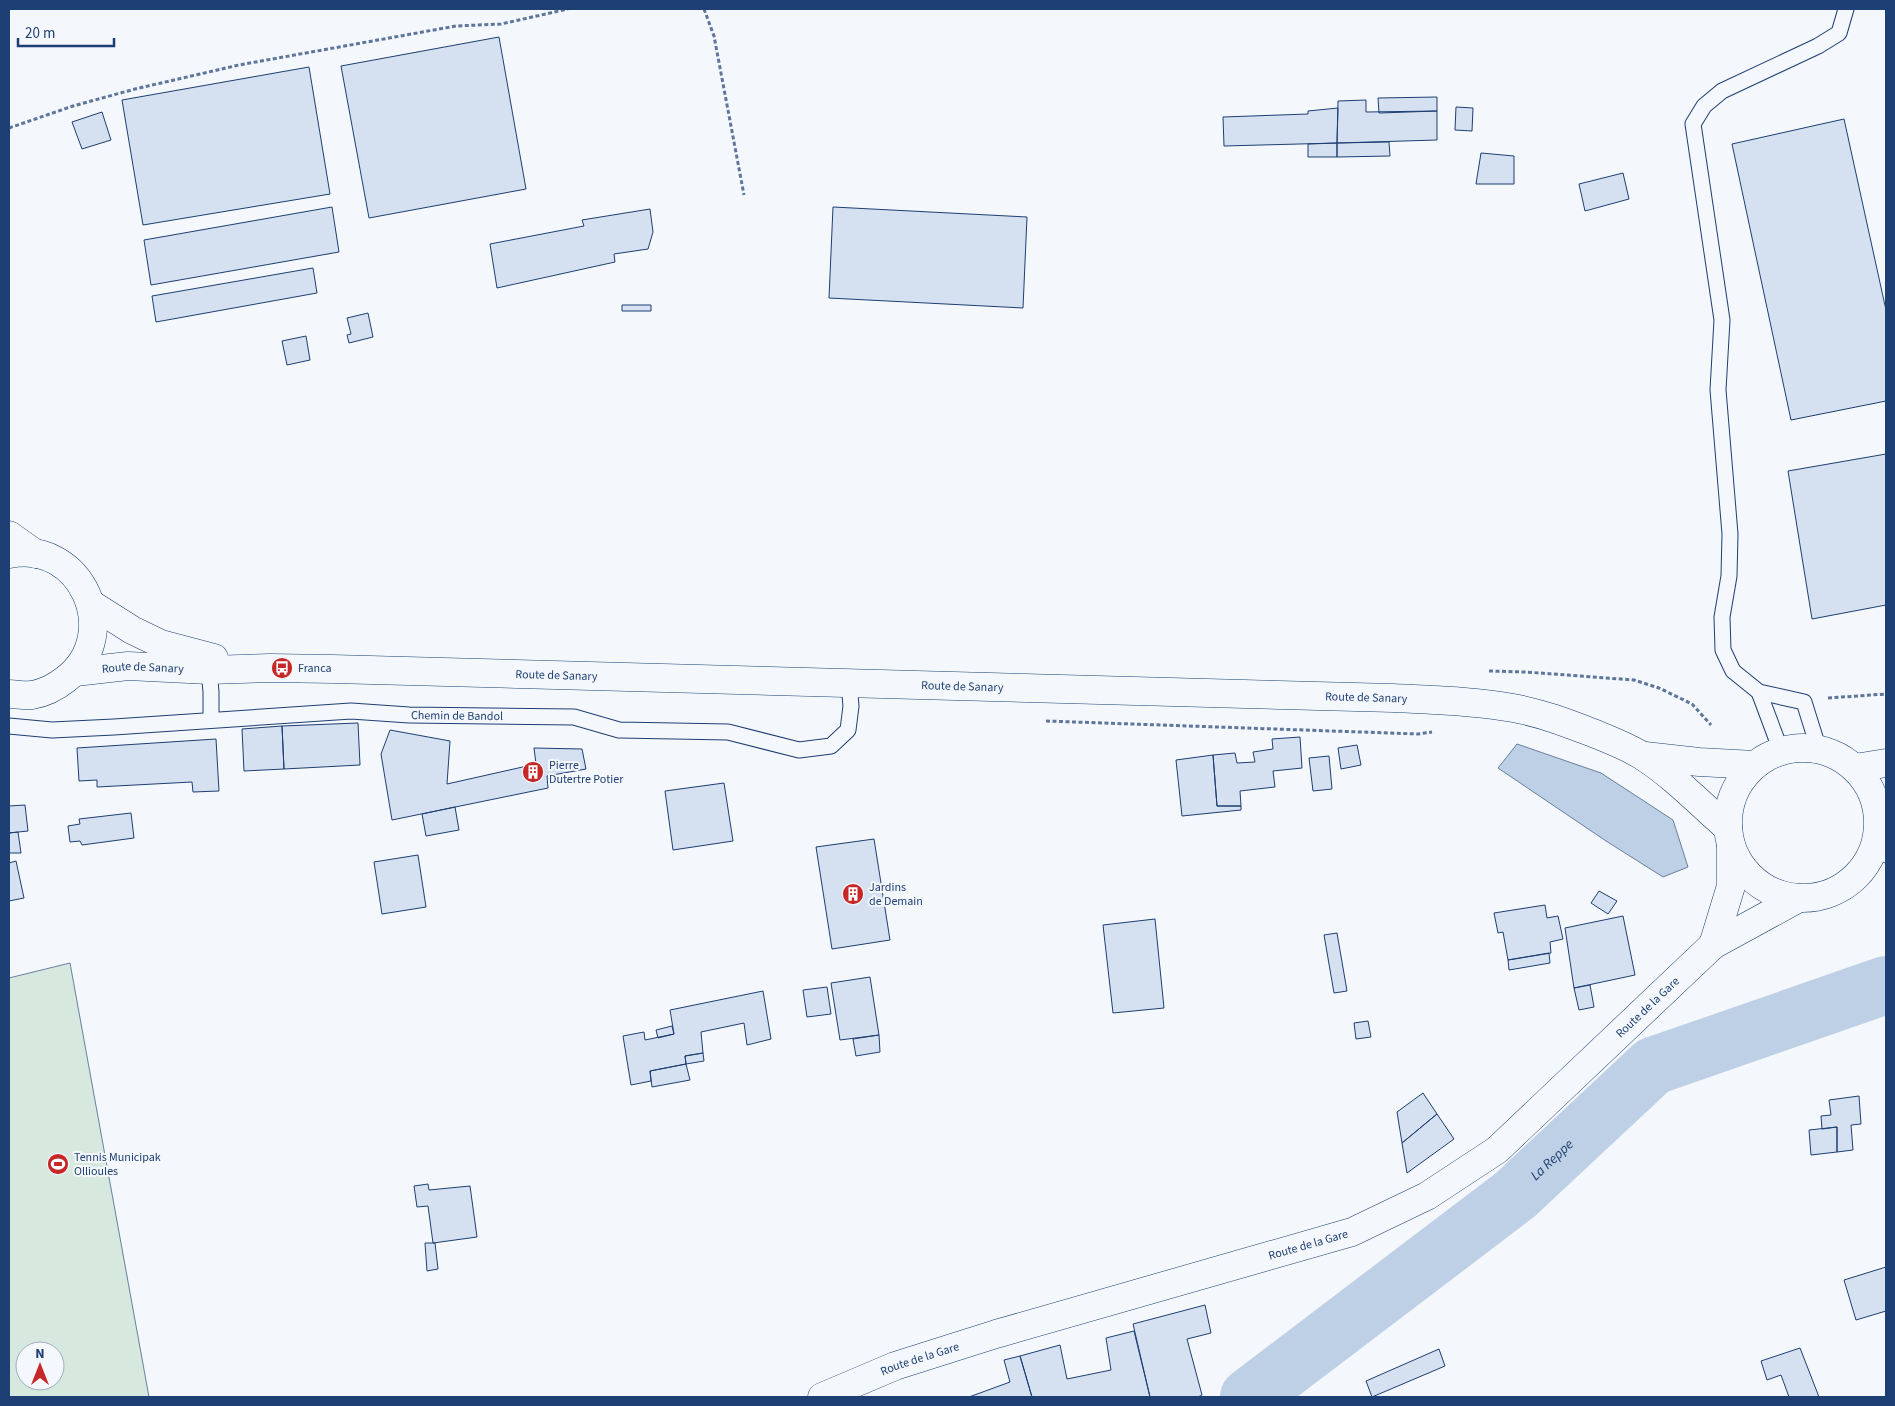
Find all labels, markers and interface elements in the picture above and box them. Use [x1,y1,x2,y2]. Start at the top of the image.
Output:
scale bar [18,15,114,47]
text: 20 m [25,23,55,44]
bus stop icon: Franca [270,656,294,680]
street label: Route de Sanary [101,657,185,677]
place label: Franca [298,660,332,677]
street label: Route de Sanary [515,665,598,685]
street label: Route de Sanary [921,677,1004,696]
street label: Route de Sanary [1325,688,1408,707]
street label: Chemin de Bandol [411,707,503,725]
place label: Pierre Dutertre Potier [549,757,624,788]
building icon: Pierre Dutertre Potier [521,760,545,784]
place label: Jardins de Demain [869,879,923,910]
building icon: Jardins de Demain [841,882,865,906]
street label: Route de la Gare [1612,973,1683,1042]
water label: La Reppe [1526,1135,1579,1185]
place label: Tennis Municipak Ollioules [74,1149,161,1180]
sports icon: Tennis Municipak Ollioules [46,1152,70,1176]
street label: Route de la Gare [1266,1225,1350,1264]
street label: Route de la Gare [878,1338,961,1380]
north arrow [15,1341,65,1391]
text: N [35,1344,45,1364]

